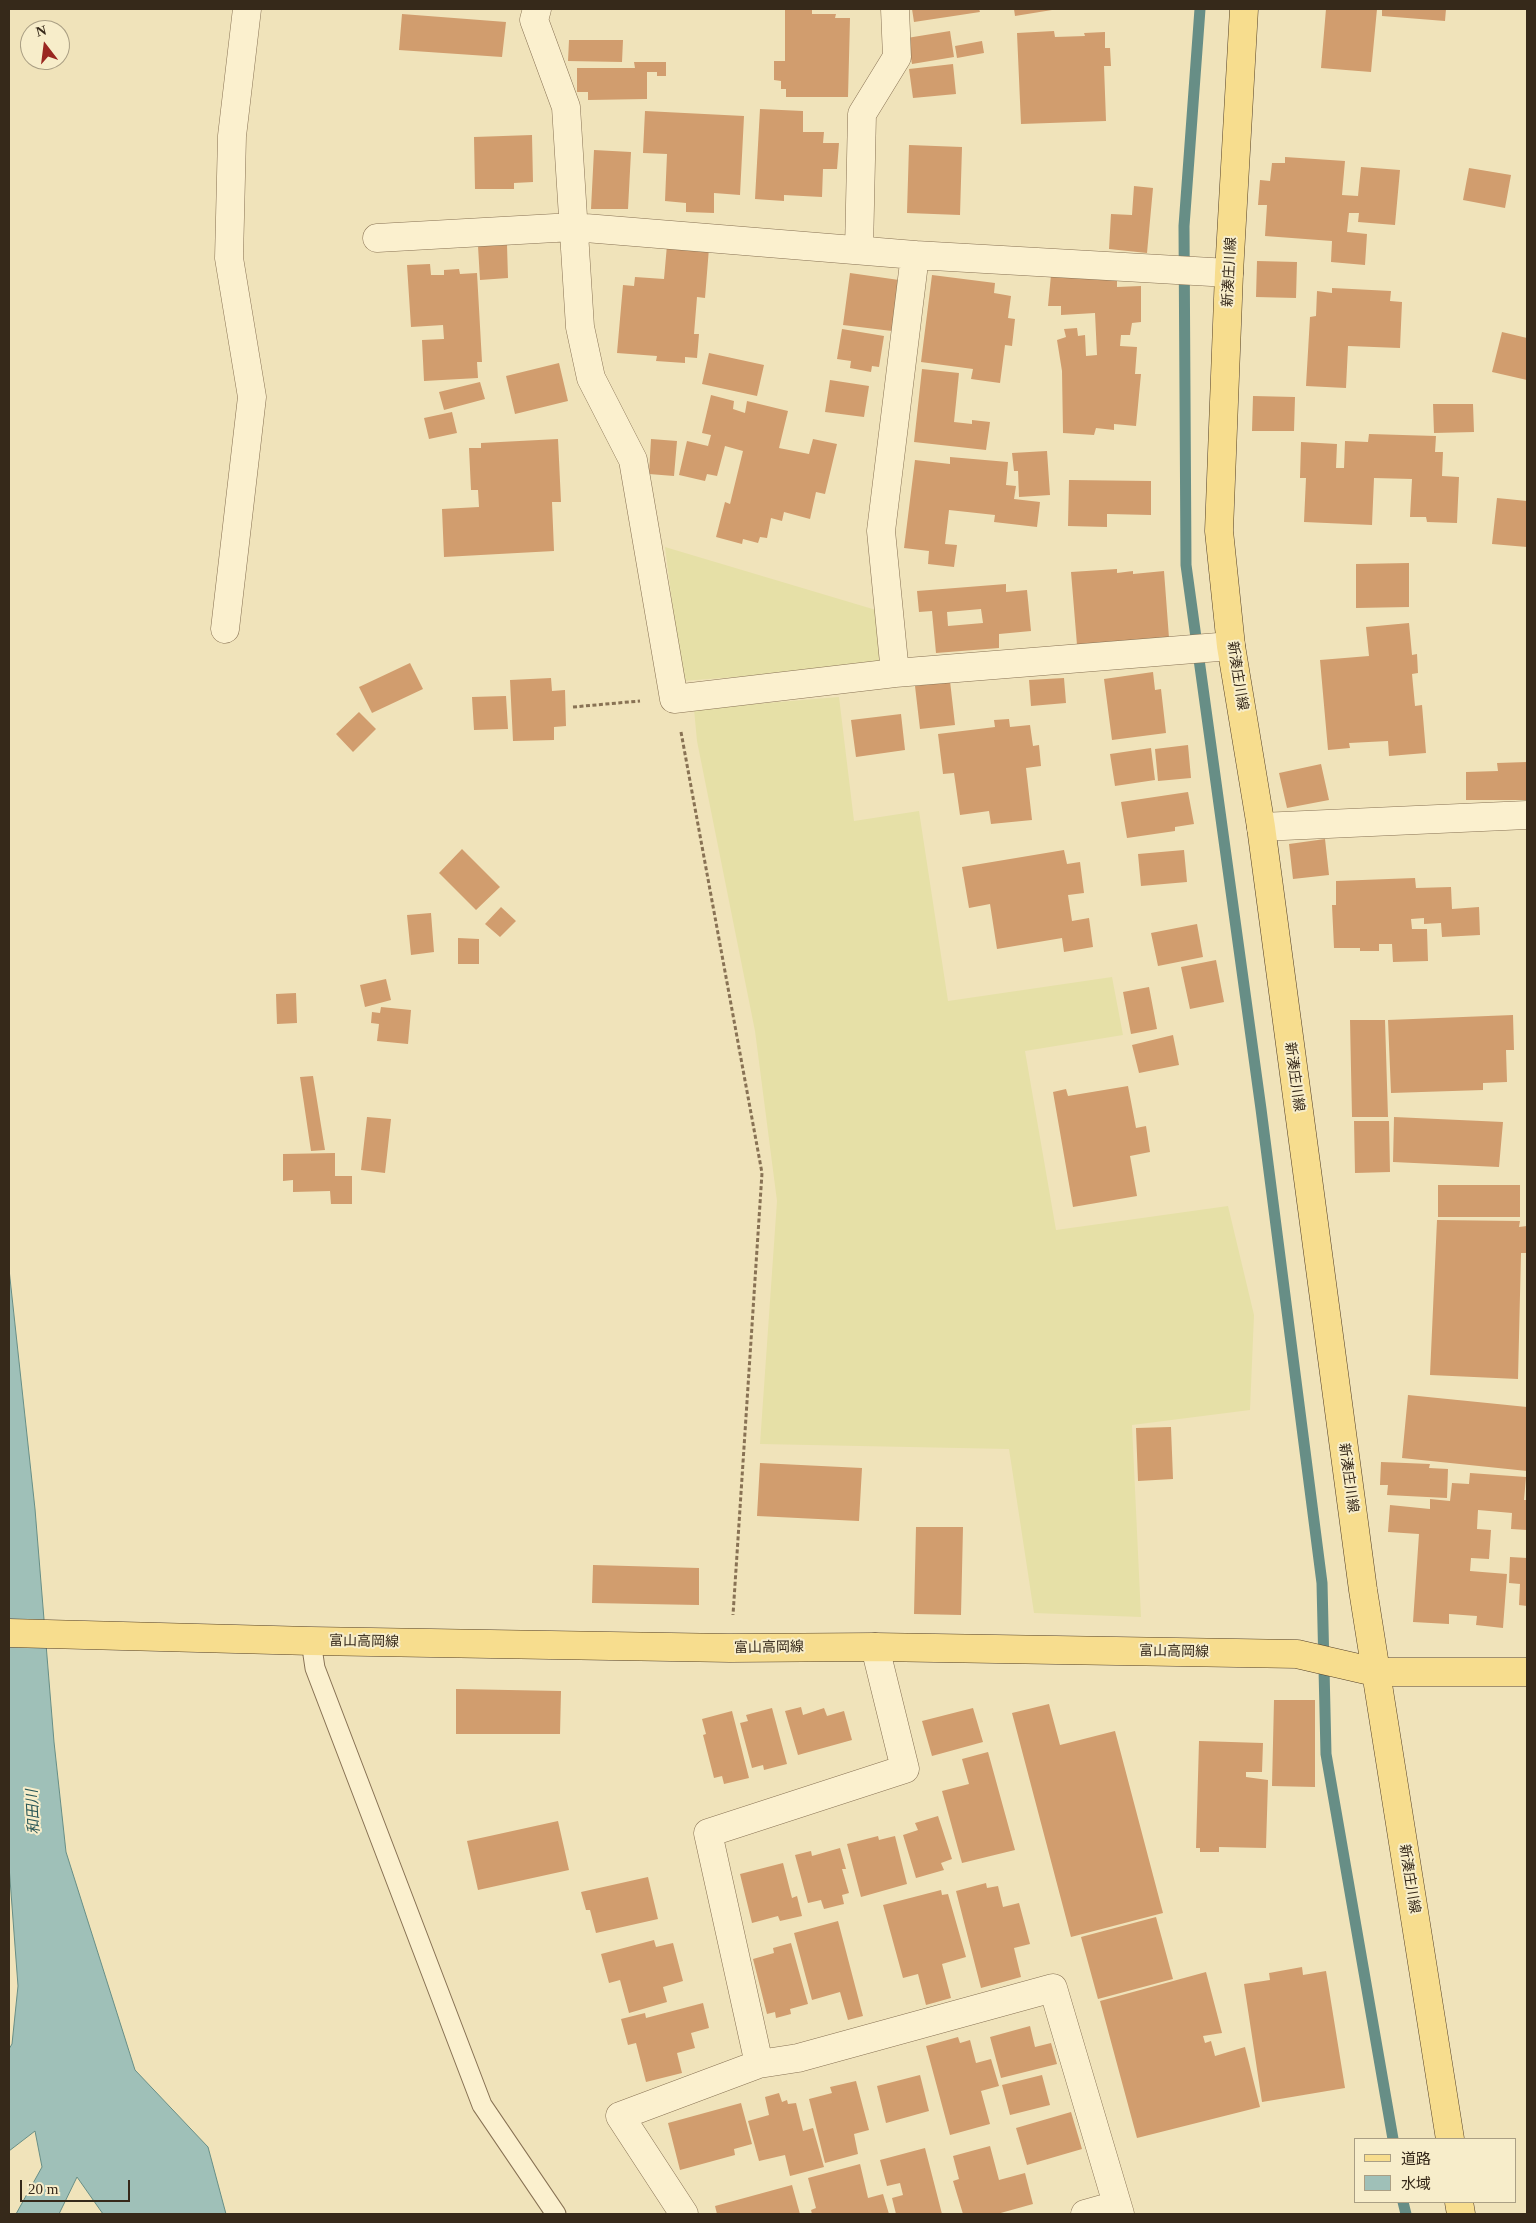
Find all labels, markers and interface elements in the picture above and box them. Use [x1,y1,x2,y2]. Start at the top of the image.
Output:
north arrow [20,20,70,70]
text: N [34,22,48,40]
street label: 新湊庄川線 [1220,237,1240,307]
street label: 新湊庄川線 [1223,640,1251,712]
street label: 新湊庄川線 [1281,1041,1307,1113]
street label: 新湊庄川線 [1335,1442,1361,1514]
street label: 富山高岡線 [329,1633,399,1651]
street label: 富山高岡線 [734,1639,804,1657]
street label: 富山高岡線 [1139,1643,1209,1661]
water label: 和田川 [24,1789,44,1835]
street label: 新湊庄川線 [1395,1843,1423,1915]
legend [1354,2138,1516,2203]
text: 道路 [1401,2151,1431,2167]
scale bar [22,2170,132,2202]
text: 水域 [1401,2176,1431,2192]
text: 20 m [28,2181,58,2197]

